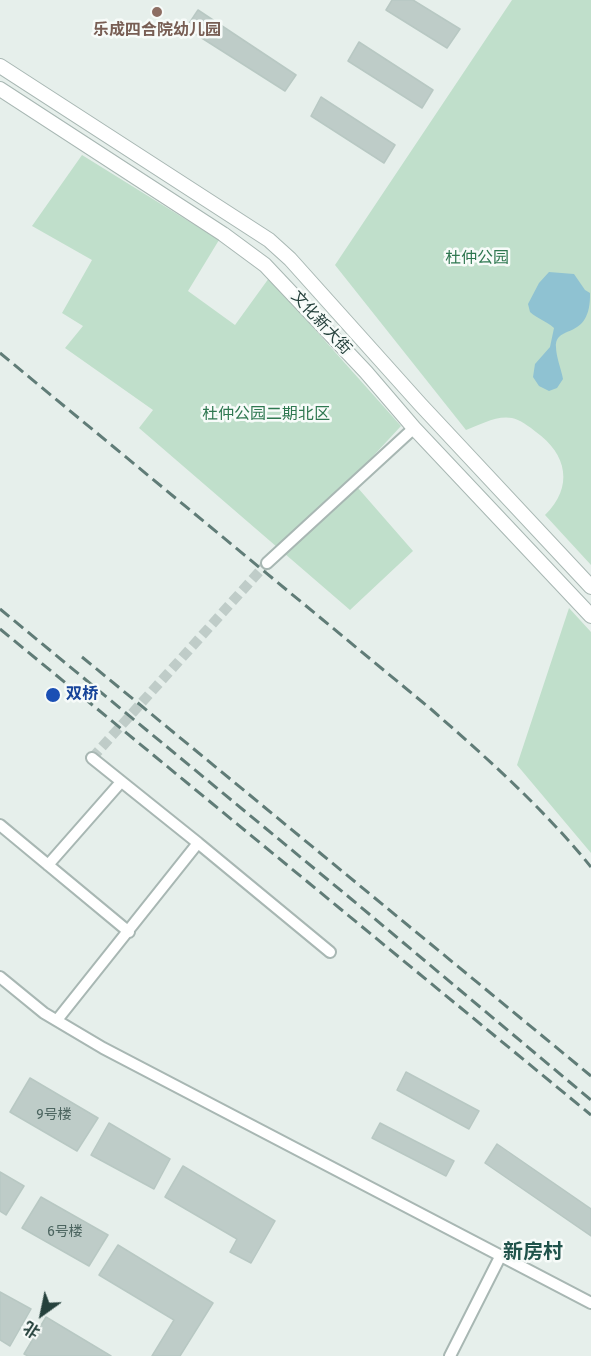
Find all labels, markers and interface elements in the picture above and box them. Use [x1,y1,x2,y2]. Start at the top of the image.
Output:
marker: 乐成四合院幼儿园 [150,5,164,19]
place label: 乐成四合院幼儿园 [93,21,221,41]
park label: 杜仲公园 [445,249,509,269]
street label: 文化新大街 [287,287,355,359]
park label: 杜仲公园二期北区 [202,405,330,425]
place label: 双桥 [66,685,98,705]
marker: 双桥 [44,686,62,704]
house number: 9号楼 [36,1107,72,1123]
house number: 6号楼 [47,1224,83,1240]
district label: 新房村 [503,1240,563,1264]
north arrow [12,1284,72,1344]
text: 北 [20,1317,44,1342]

